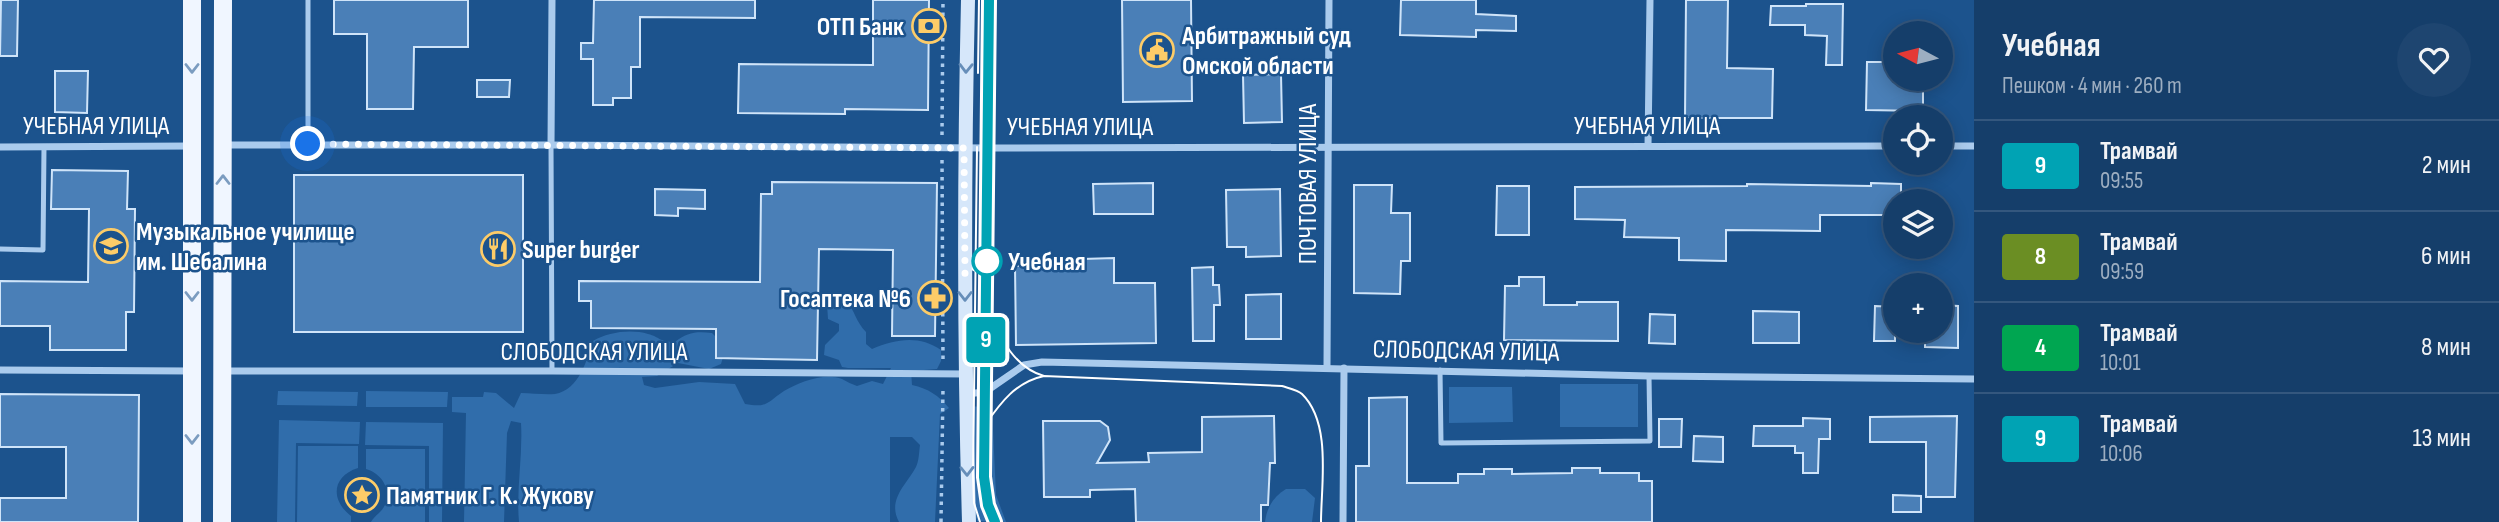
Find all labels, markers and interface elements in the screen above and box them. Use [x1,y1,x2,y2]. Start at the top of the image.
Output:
bank icon: ОТП Банк [910,7,948,45]
place label: ОТП Банк [817,12,904,43]
place label: Арбитражный суд Омской области [1181,21,1351,82]
north arrow [1883,21,1953,91]
map controls [1883,21,1953,343]
button: heart [2397,23,2471,97]
text: Учебная [2002,26,2101,66]
public building icon: Арбитражный суд Омской области [1138,31,1176,69]
one-way arrow [184,63,200,74]
one-way arrow [958,63,974,74]
text: Пешком · 4 мин · 260 m [2002,72,2182,100]
street label: ПОЧТОВАЯ УЛИЦА [1293,103,1324,264]
button: locate [1883,105,1953,175]
street label: УЧЕБНАЯ УЛИЦА [23,111,170,142]
street label: УЧЕБНАЯ УЛИЦА [1574,111,1721,142]
street label: УЧЕБНАЯ УЛИЦА [1007,112,1154,143]
your location [290,126,325,161]
text: Трамвай [2100,136,2178,167]
text: 2 мин [2422,150,2471,181]
text: 9 [2035,151,2046,180]
text: 09:55 [2100,167,2143,195]
one-way arrow [215,175,231,185]
button: layers [1883,189,1953,259]
place label: Музыкальное училище им. Шебалина [136,217,355,278]
school or university icon: Музыкальное училище им. Шебалина [92,227,130,265]
text: Трамвай [2100,227,2178,258]
restaurant icon: Super burger [479,230,517,268]
place label: Super burger [522,235,640,266]
text: 6 мин [2421,241,2471,272]
text: 8 [2035,242,2046,271]
marker: Учебная [972,246,1002,276]
place label: Учебная [1008,247,1086,278]
text: 09:59 [2100,258,2144,286]
button: + [1883,273,1953,343]
pharmacy icon: Госаптека №6 [916,279,954,317]
place label: Госаптека №6 [780,284,911,315]
one-way arrow [184,291,200,301]
one-way arrow [957,291,973,301]
line badge: 9 [963,317,1009,363]
text: Трамвай [2100,318,2178,349]
text: 9 [980,325,992,354]
text: 8 мин [2421,332,2471,363]
text: 4 [2035,333,2046,362]
street label: СЛОБОДСКАЯ УЛИЦА [1372,334,1560,369]
street label: СЛОБОДСКАЯ УЛИЦА [501,337,688,368]
text: 10:01 [2100,349,2141,377]
text: Трамвай [2100,409,2178,440]
text: 13 мин [2412,423,2471,454]
text: 9 [2035,424,2046,453]
one-way arrow [184,435,200,445]
text: 10:06 [2100,440,2143,468]
one-way arrow [960,465,975,476]
place icon: Памятник Г. К. Жукову [343,476,381,514]
place label: Памятник Г. К. Жукову [386,481,594,512]

